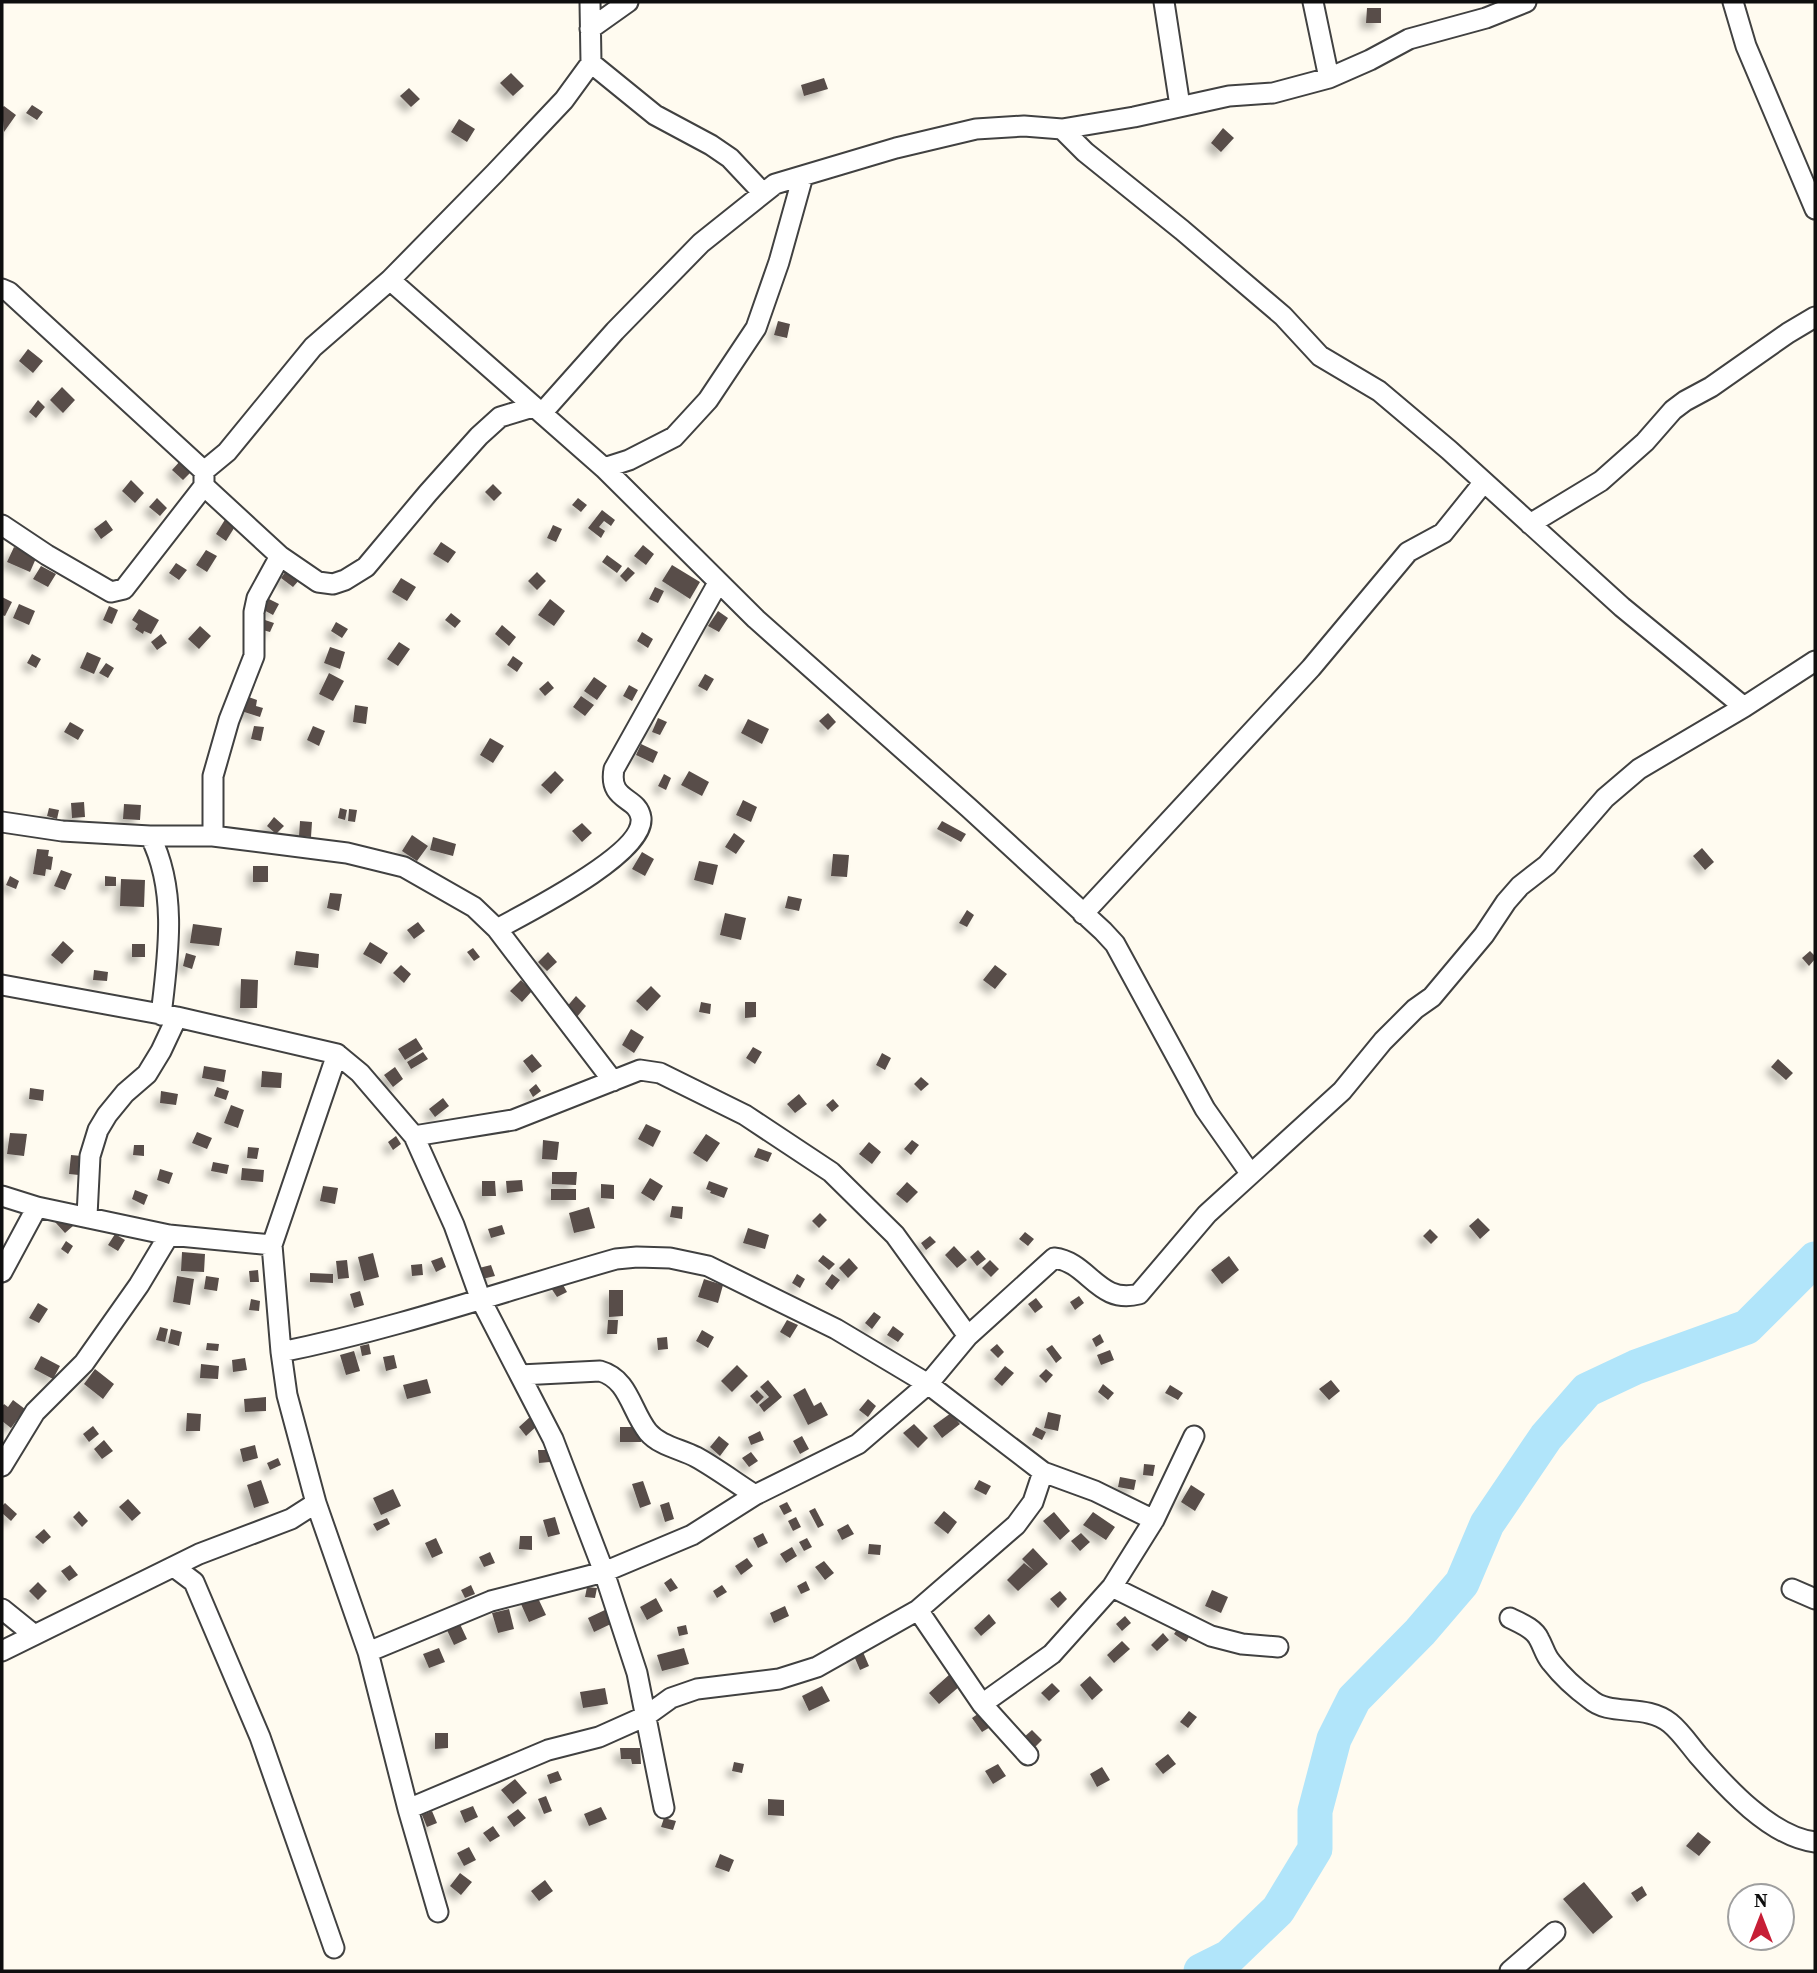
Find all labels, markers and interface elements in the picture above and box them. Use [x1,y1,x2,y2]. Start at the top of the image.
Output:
north arrow [1726,1882,1796,1952]
text: N [1754,1887,1768,1913]

